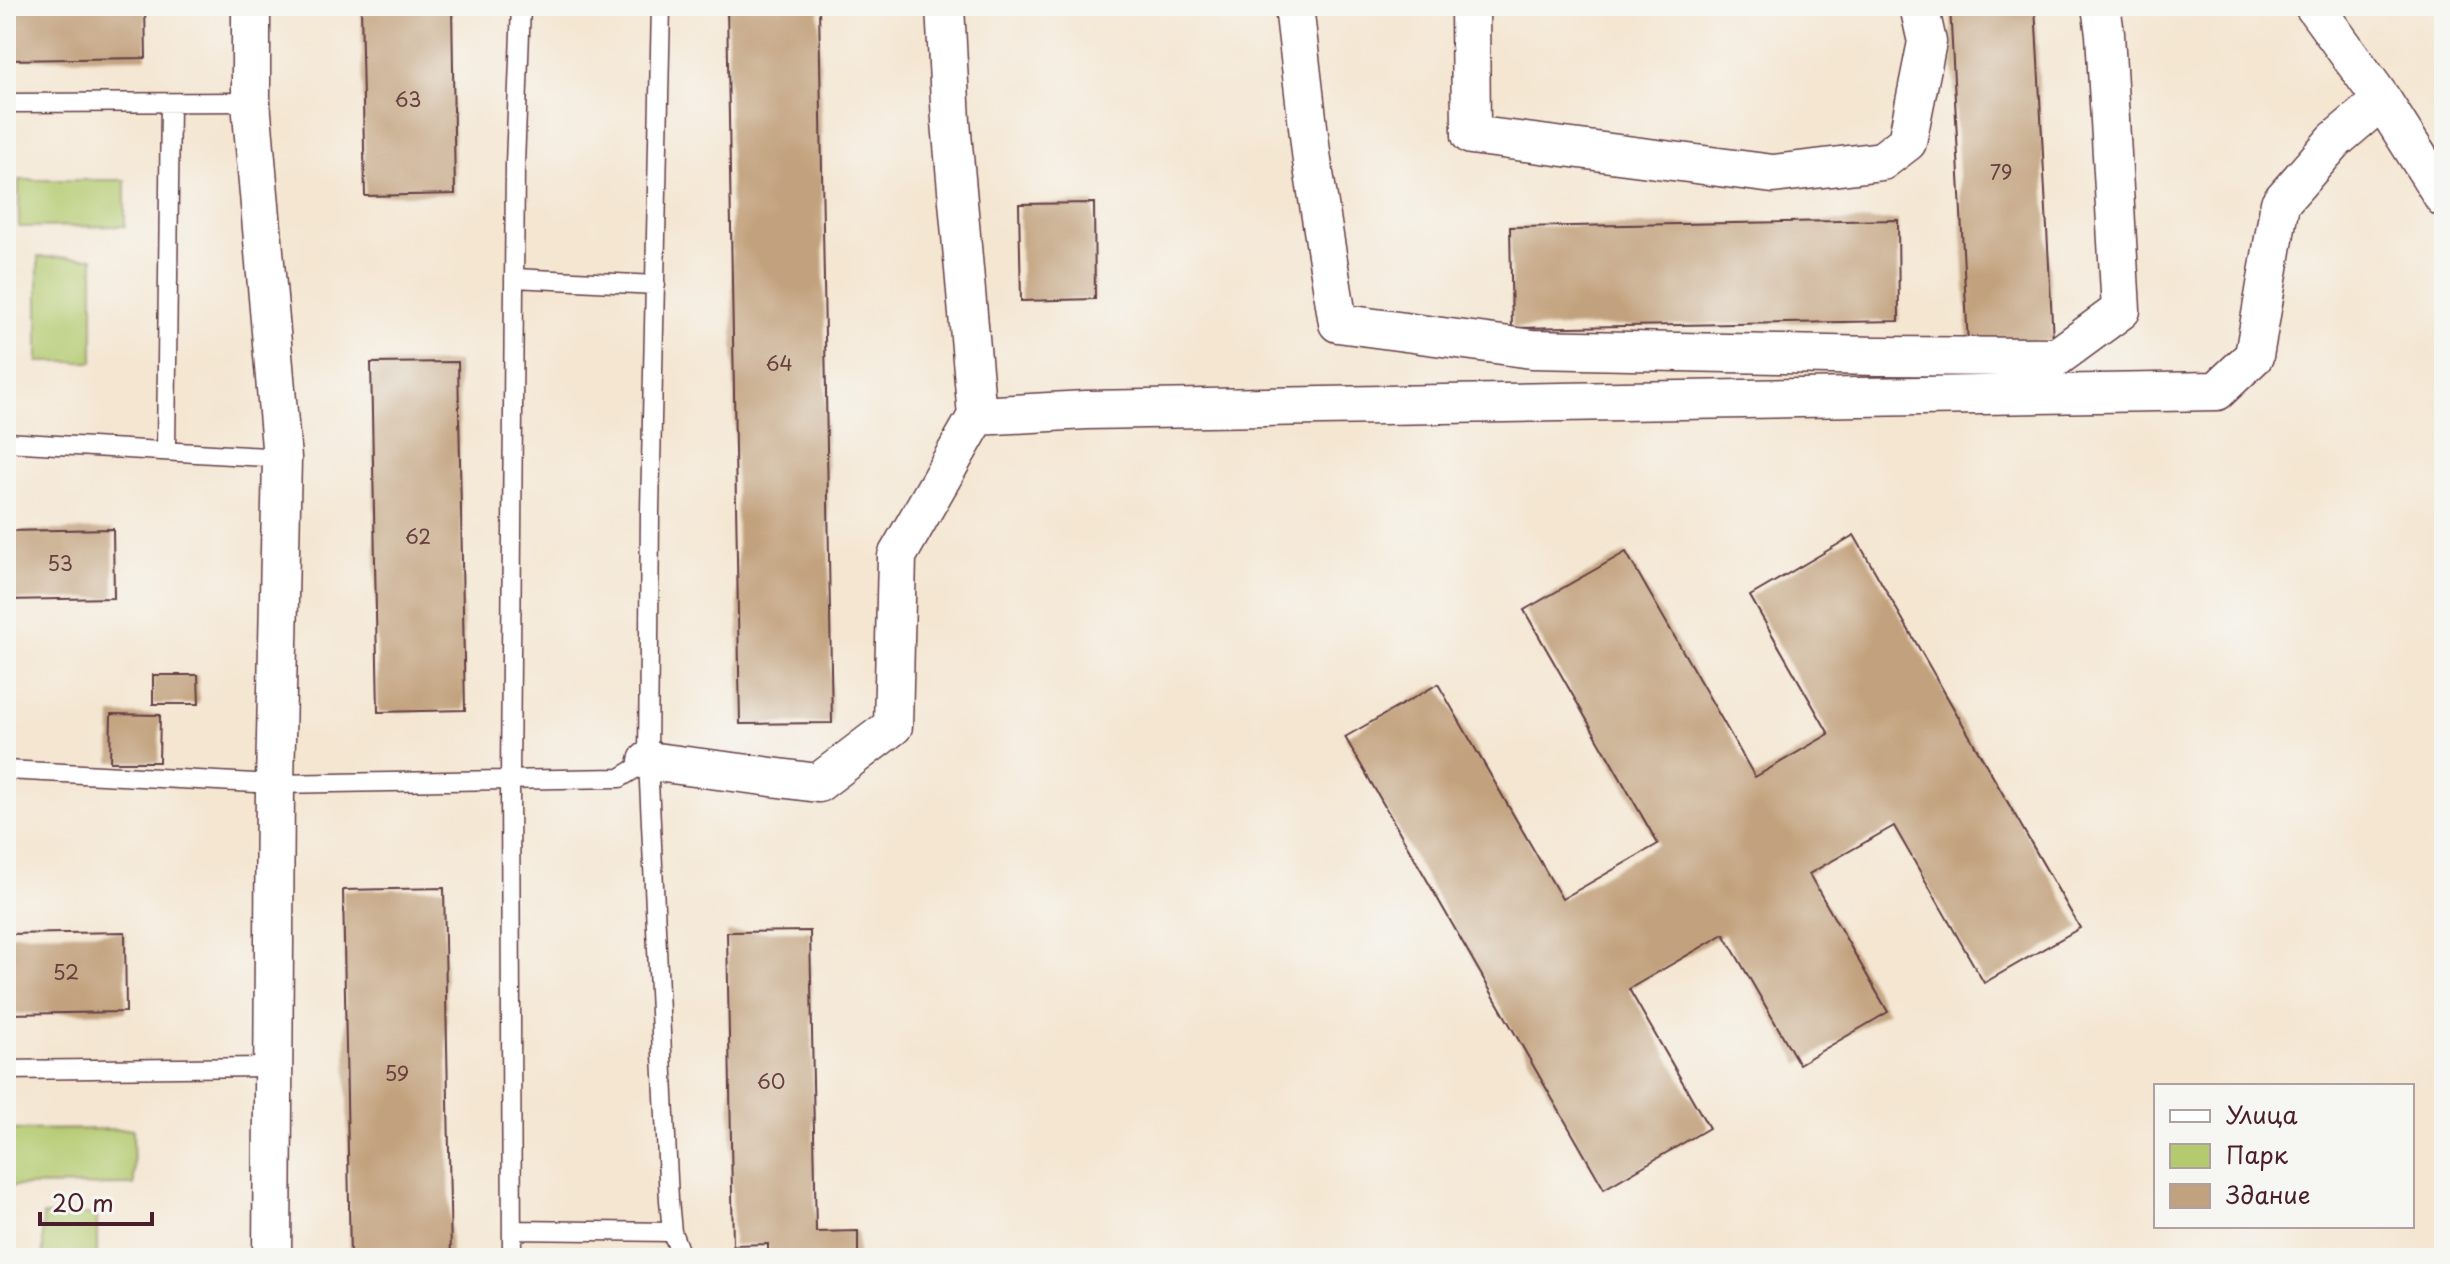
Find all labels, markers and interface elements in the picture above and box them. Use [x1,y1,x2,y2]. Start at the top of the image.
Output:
house number: 63 [395,84,421,114]
house number: 79 [1990,157,2012,187]
house number: 64 [765,348,793,378]
house number: 62 [405,521,431,551]
house number: 53 [47,548,73,578]
house number: 52 [53,957,79,987]
house number: 59 [385,1058,409,1088]
house number: 60 [757,1066,785,1096]
legend [2154,1084,2414,1228]
text: Улица [2226,1096,2298,1132]
text: Парк [2226,1136,2289,1172]
scale bar [40,1176,152,1226]
text: Здание [2226,1176,2311,1212]
text: 20 m [52,1184,114,1220]

